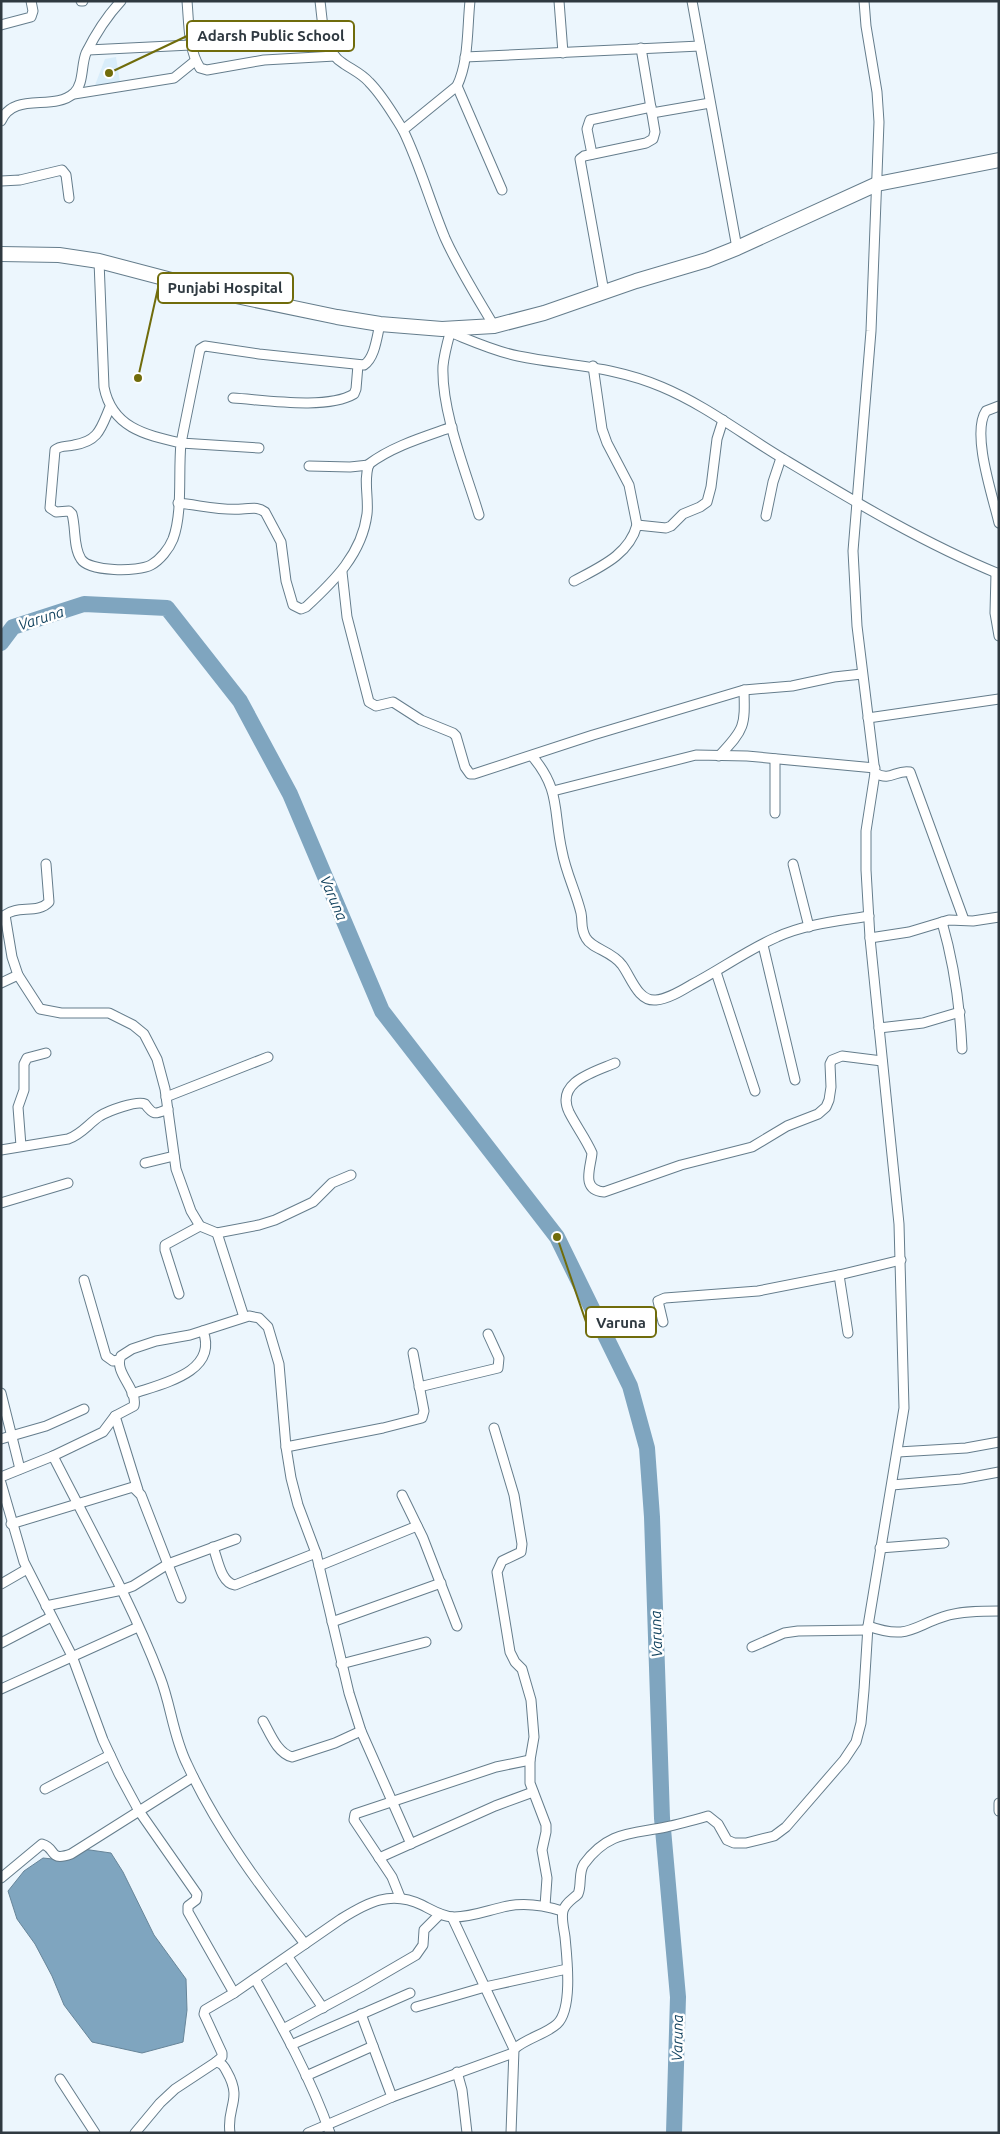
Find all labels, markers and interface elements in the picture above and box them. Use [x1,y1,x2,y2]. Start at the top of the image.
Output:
callout: Adarsh Public School [187,21,354,51]
text: Adarsh Public School [197,27,345,44]
callout: Punjabi Hospital [158,273,293,303]
text: Punjabi Hospital [167,279,283,296]
water label: Varuna [16,603,66,633]
water label: Varuna [317,873,351,923]
callout: Varuna [586,1307,656,1337]
text: Varuna [596,1314,646,1331]
water label: Varuna [647,1610,665,1658]
water label: Varuna [668,2014,686,2062]

